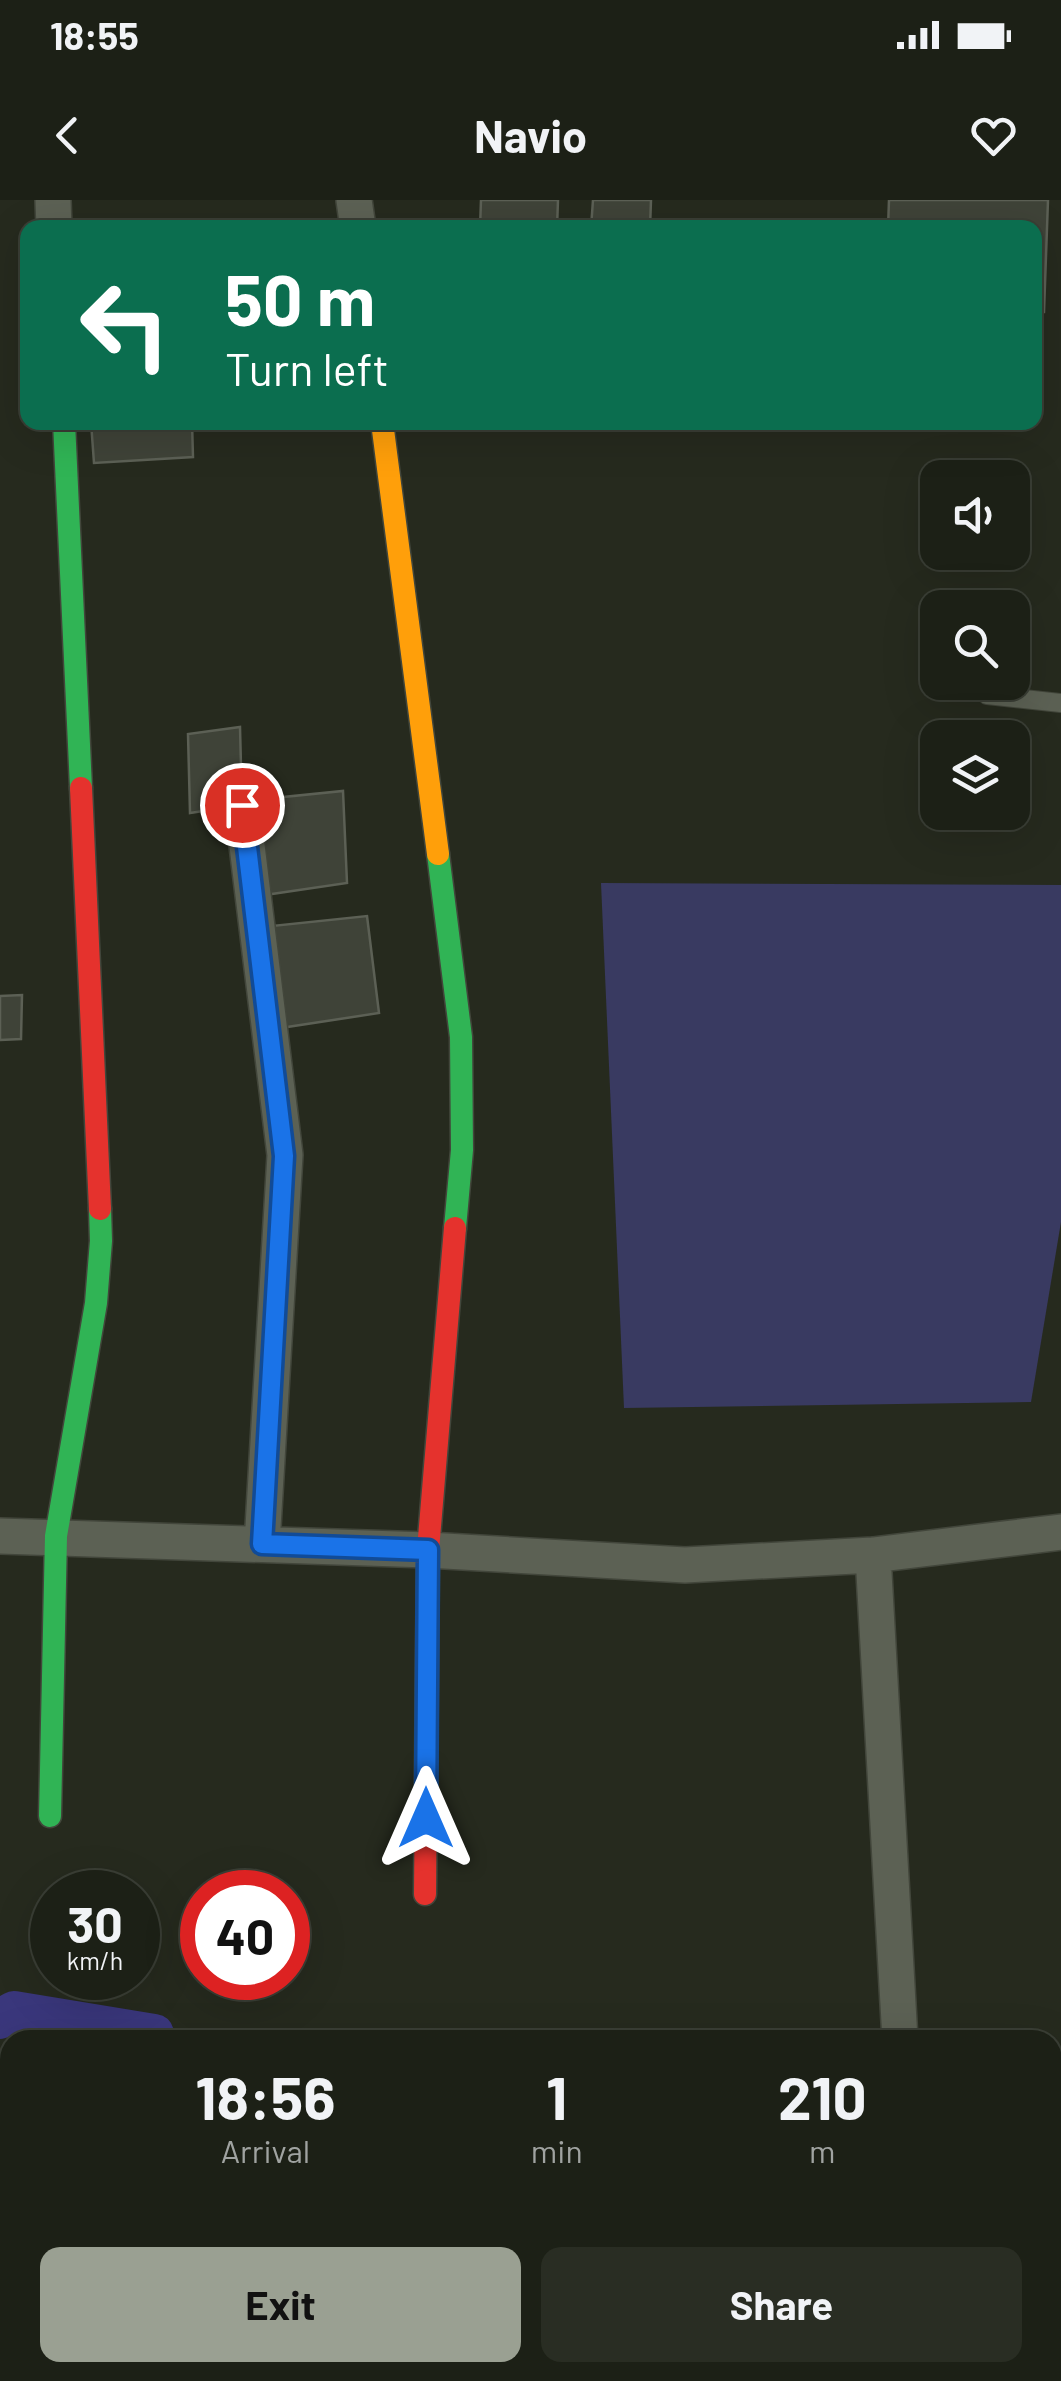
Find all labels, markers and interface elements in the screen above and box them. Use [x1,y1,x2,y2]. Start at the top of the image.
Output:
text: 18:55 [50,12,139,58]
icon: back [40,108,95,163]
text: Navio [474,108,587,162]
icon: heart [966,108,1021,163]
text: 50 m [225,256,375,340]
icon: left [60,260,190,390]
text: Turn left [225,341,389,395]
map controls [920,460,1030,830]
button: sound [920,460,1030,570]
button: search [920,590,1030,700]
button: layers [920,720,1030,830]
pin [200,763,285,848]
icon: arrive [215,778,270,833]
position arrow [374,1766,478,1870]
speed limit sign: 40 [180,1870,310,2000]
text: 30 [67,1893,123,1953]
text: km/h [67,1945,123,1975]
text: 18:56 [195,2060,335,2132]
text: 1 [546,2060,567,2132]
text: 210 [778,2060,867,2132]
text: Arrival [221,2131,310,2169]
text: min [531,2131,583,2169]
text: m [809,2131,836,2169]
button: Exit [40,2247,521,2362]
button: Share [541,2247,1022,2362]

